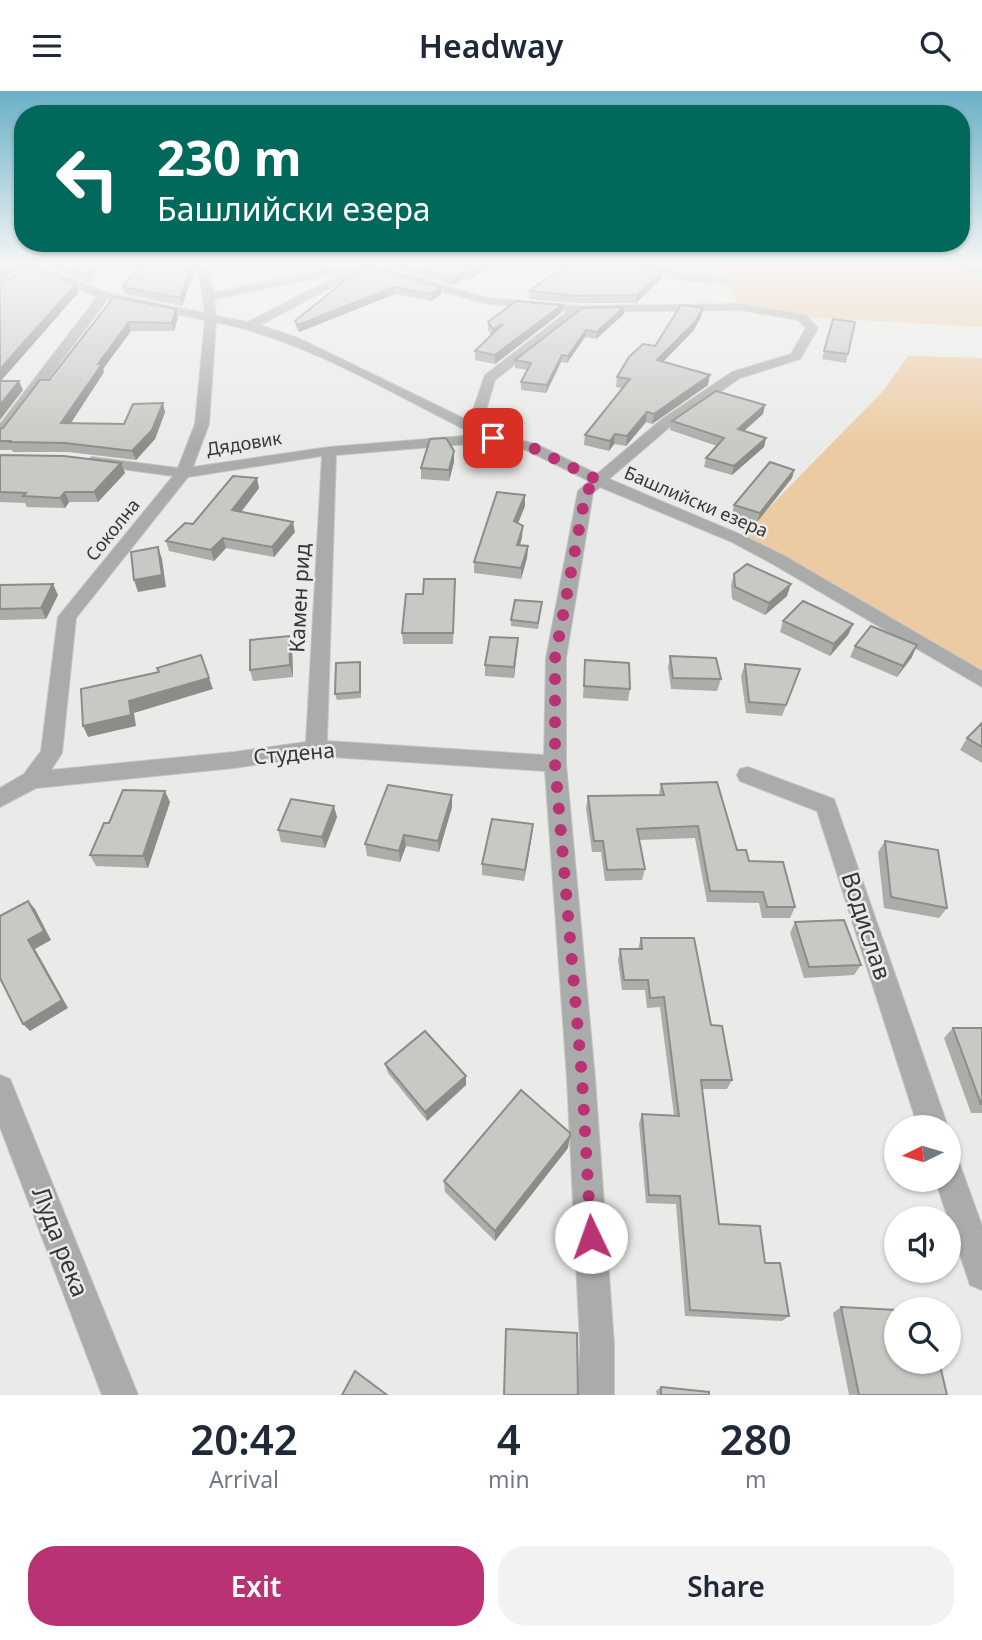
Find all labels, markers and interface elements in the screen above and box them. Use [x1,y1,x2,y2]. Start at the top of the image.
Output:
text: Headway [419,24,563,67]
icon: menu [28,27,66,65]
icon: search [916,27,954,65]
text: 230 m [157,124,302,190]
icon: left [42,133,133,224]
text: Башлийски езера [157,187,431,230]
pin [463,408,523,468]
icon: arrive [474,419,512,457]
street label: Дядовик [204,425,284,461]
street label: Башлийски езера [621,460,772,542]
street label: Соколна [80,493,145,566]
street label: Камен рид [282,542,316,653]
street label: Студена [252,735,336,771]
street label: Водислав [834,867,900,984]
north arrow [884,1115,961,1192]
map controls [884,1115,961,1374]
street label: Луда река [25,1182,97,1301]
position arrow [554,1200,628,1274]
button: sound [884,1206,961,1283]
button: search [884,1297,961,1374]
text: 20:42 [190,1410,298,1467]
text: 4 [497,1410,521,1467]
text: 280 [720,1410,792,1467]
text: Arrival [209,1463,279,1495]
text: min [488,1463,530,1495]
text: m [745,1463,767,1495]
button: Exit [28,1546,484,1626]
button: Share [498,1546,954,1626]

